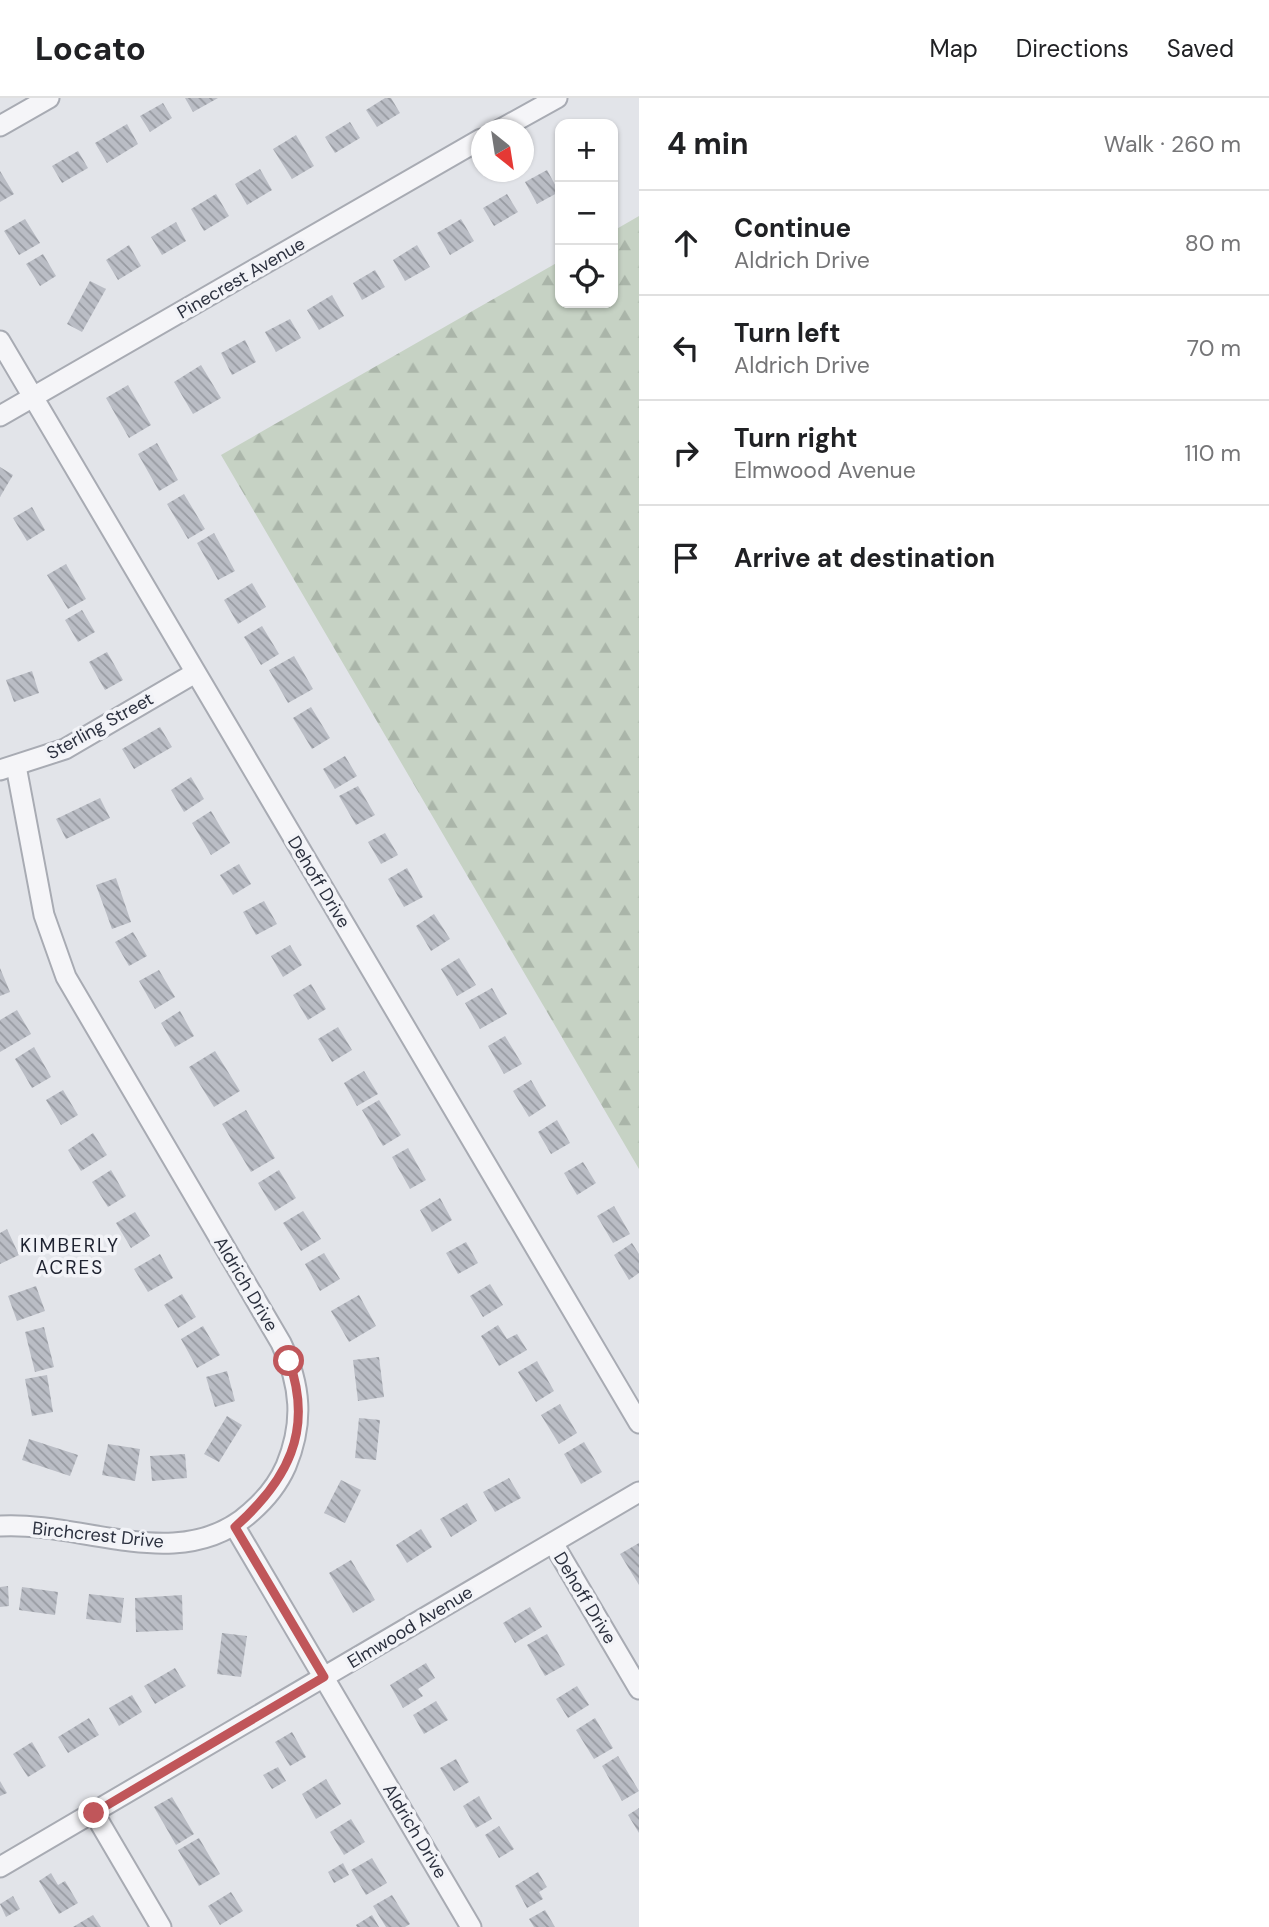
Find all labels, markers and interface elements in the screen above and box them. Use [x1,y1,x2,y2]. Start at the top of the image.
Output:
text: Locato [35,27,146,70]
text: Map [930,33,978,64]
text: Directions [1016,33,1129,64]
text: Saved [1167,33,1234,64]
north arrow [471,119,534,182]
map controls [555,119,618,308]
button: + [555,119,618,182]
text: 4 min [667,124,749,163]
text: Walk · 260 m [1104,129,1241,159]
button: − [555,182,618,245]
text: Continue [734,211,851,245]
icon: ahead [667,224,705,262]
text: 80 m [1185,228,1241,258]
street label: Pinecrest Avenue [173,232,309,324]
button: locate [555,245,618,308]
text: Aldrich Drive [734,245,870,275]
text: Turn left [734,316,841,350]
icon: left [667,329,705,367]
text: 70 m [1187,333,1241,363]
text: Aldrich Drive [734,350,870,380]
text: Turn right [734,421,858,455]
icon: right [667,434,705,472]
text: 110 m [1184,438,1241,468]
text: Elmwood Avenue [734,455,916,485]
icon: arrive [667,539,705,577]
text: Arrive at destination [734,541,995,575]
street label: Sterling Street [42,687,158,765]
street label: Dehoff Drive [282,832,356,932]
street label: Aldrich Drive [208,1232,284,1336]
district label: KIMBERLY ACRES [20,1233,120,1280]
route start [273,1345,304,1376]
street label: Birchcrest Drive [31,1516,165,1554]
street label: Dehoff Drive [548,1548,622,1648]
street label: Elmwood Avenue [343,1580,477,1674]
street label: Aldrich Drive [377,1779,453,1883]
route end [78,1797,109,1828]

